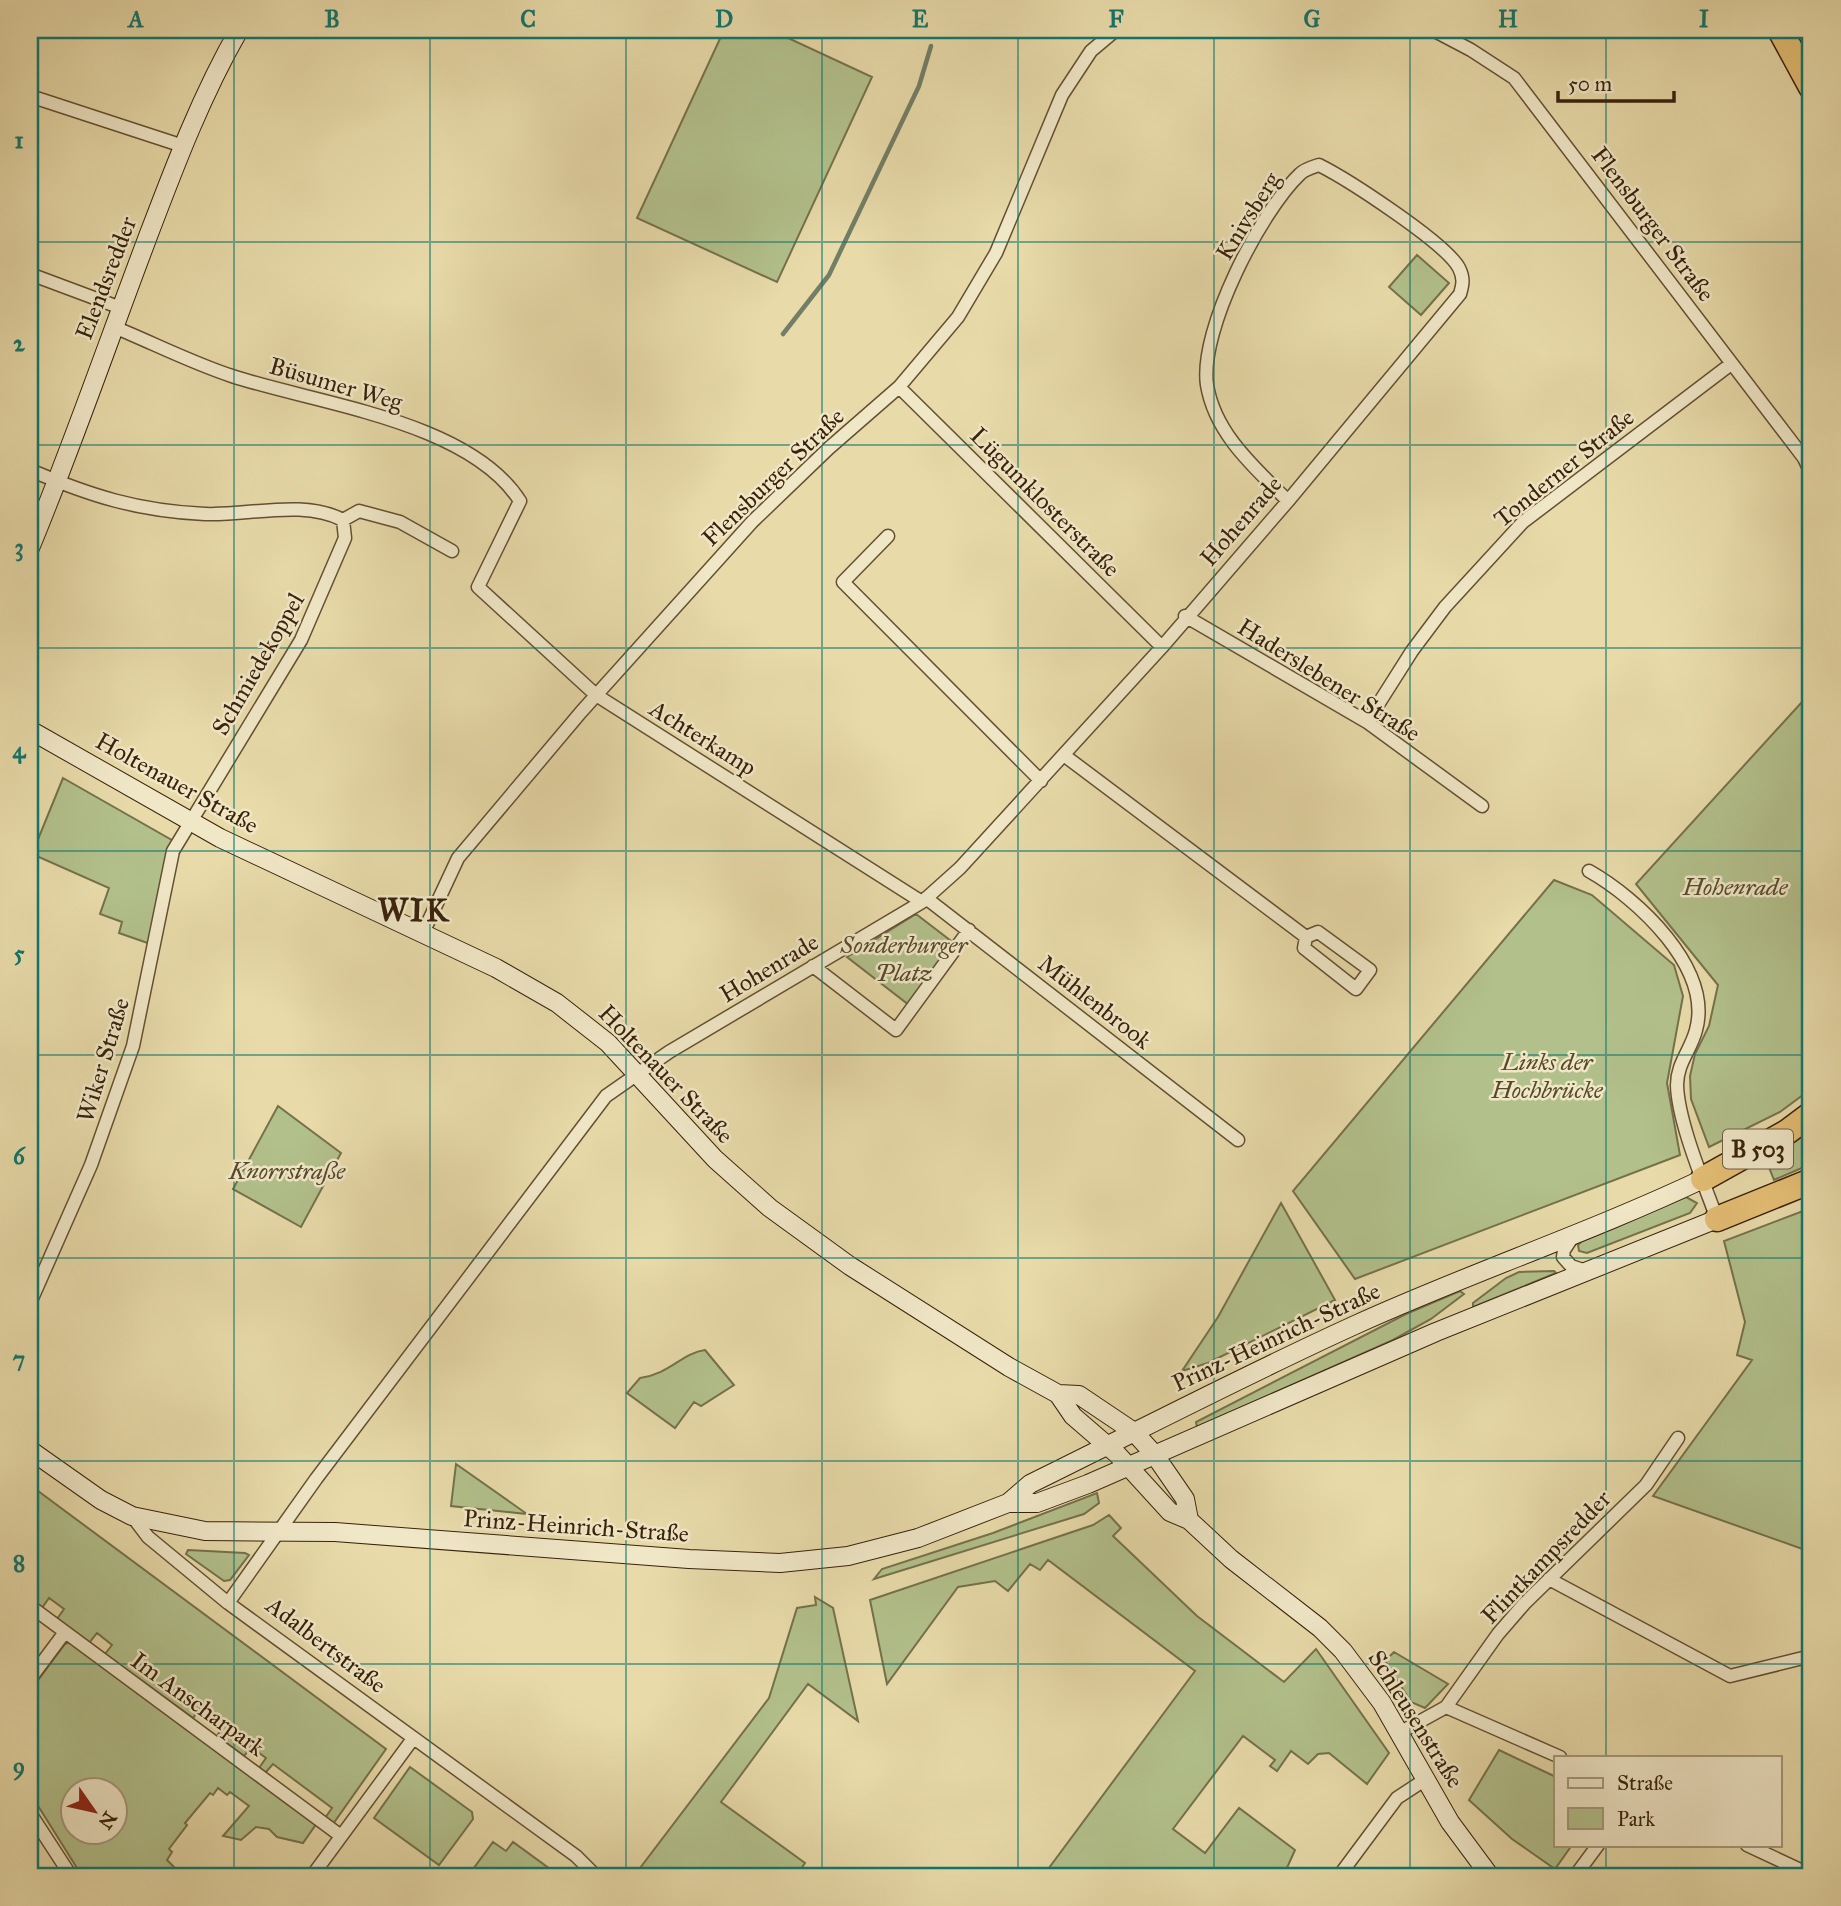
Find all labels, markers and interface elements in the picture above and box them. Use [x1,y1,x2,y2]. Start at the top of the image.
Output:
text: A [126,5,144,33]
text: B [324,5,340,33]
text: C [520,5,536,33]
text: D [715,5,733,33]
text: E [912,5,929,33]
text: F [1108,5,1124,33]
text: G [1304,5,1321,33]
text: H [1498,5,1518,33]
text: I [1699,5,1709,33]
scale bar [1558,60,1673,104]
text: 50 m [1568,71,1613,97]
text: 1 [14,126,24,154]
street label: Flensburger Straße [1585,141,1721,307]
street label: Knivsberg [1209,166,1287,266]
street label: Elendsredder [69,212,143,344]
text: 2 [13,329,25,357]
street label: Büsumer Weg [266,351,407,418]
street label: Flensburger Straße [696,401,850,553]
street label: Tonderner Straße [1488,402,1640,534]
street label: Lügumklosterstraße [964,421,1126,583]
street label: Hohenrade [1194,470,1288,572]
text: 3 [14,533,24,562]
street label: Schmiedekoppel [205,587,311,741]
street label: Haderslebener Straße [1232,612,1426,748]
street label: Achterkamp [643,693,762,783]
street label: Holtenauer Straße [90,726,264,840]
text: 4 [13,736,27,764]
park label: Hohenrade [1681,872,1789,902]
district label: WIK [378,891,450,930]
street label: Hohenrade [714,927,824,1009]
park label: Sonderburger Platz [839,930,970,988]
text: 5 [14,939,25,967]
street label: Mühlenbrook [1032,948,1158,1056]
street label: Wiker Straße [70,994,136,1126]
street label: Holtenauer Straße [592,998,740,1150]
park label: Links der Hochbrücke [1490,1047,1604,1105]
road number: B 503 [1723,1130,1793,1168]
text: 6 [13,1142,26,1170]
park label: Knorrstraße [228,1156,346,1186]
street label: Prinz-Heinrich-Straße [1167,1276,1385,1398]
text: 7 [13,1345,25,1373]
street label: Flintkampsredder [1475,1484,1617,1630]
street label: Prinz-Heinrich-Straße [462,1503,690,1549]
text: 8 [13,1549,25,1577]
street label: Adalbertstraße [259,1589,392,1700]
street label: Schleusenstraße [1362,1644,1470,1794]
street label: Im Anscharpark [125,1645,272,1763]
text: 9 [13,1752,25,1781]
legend [1554,1756,1782,1846]
text: Straße [1617,1770,1673,1796]
north arrow [60,1776,130,1846]
text: Park [1617,1806,1655,1832]
text: N [94,1807,122,1833]

